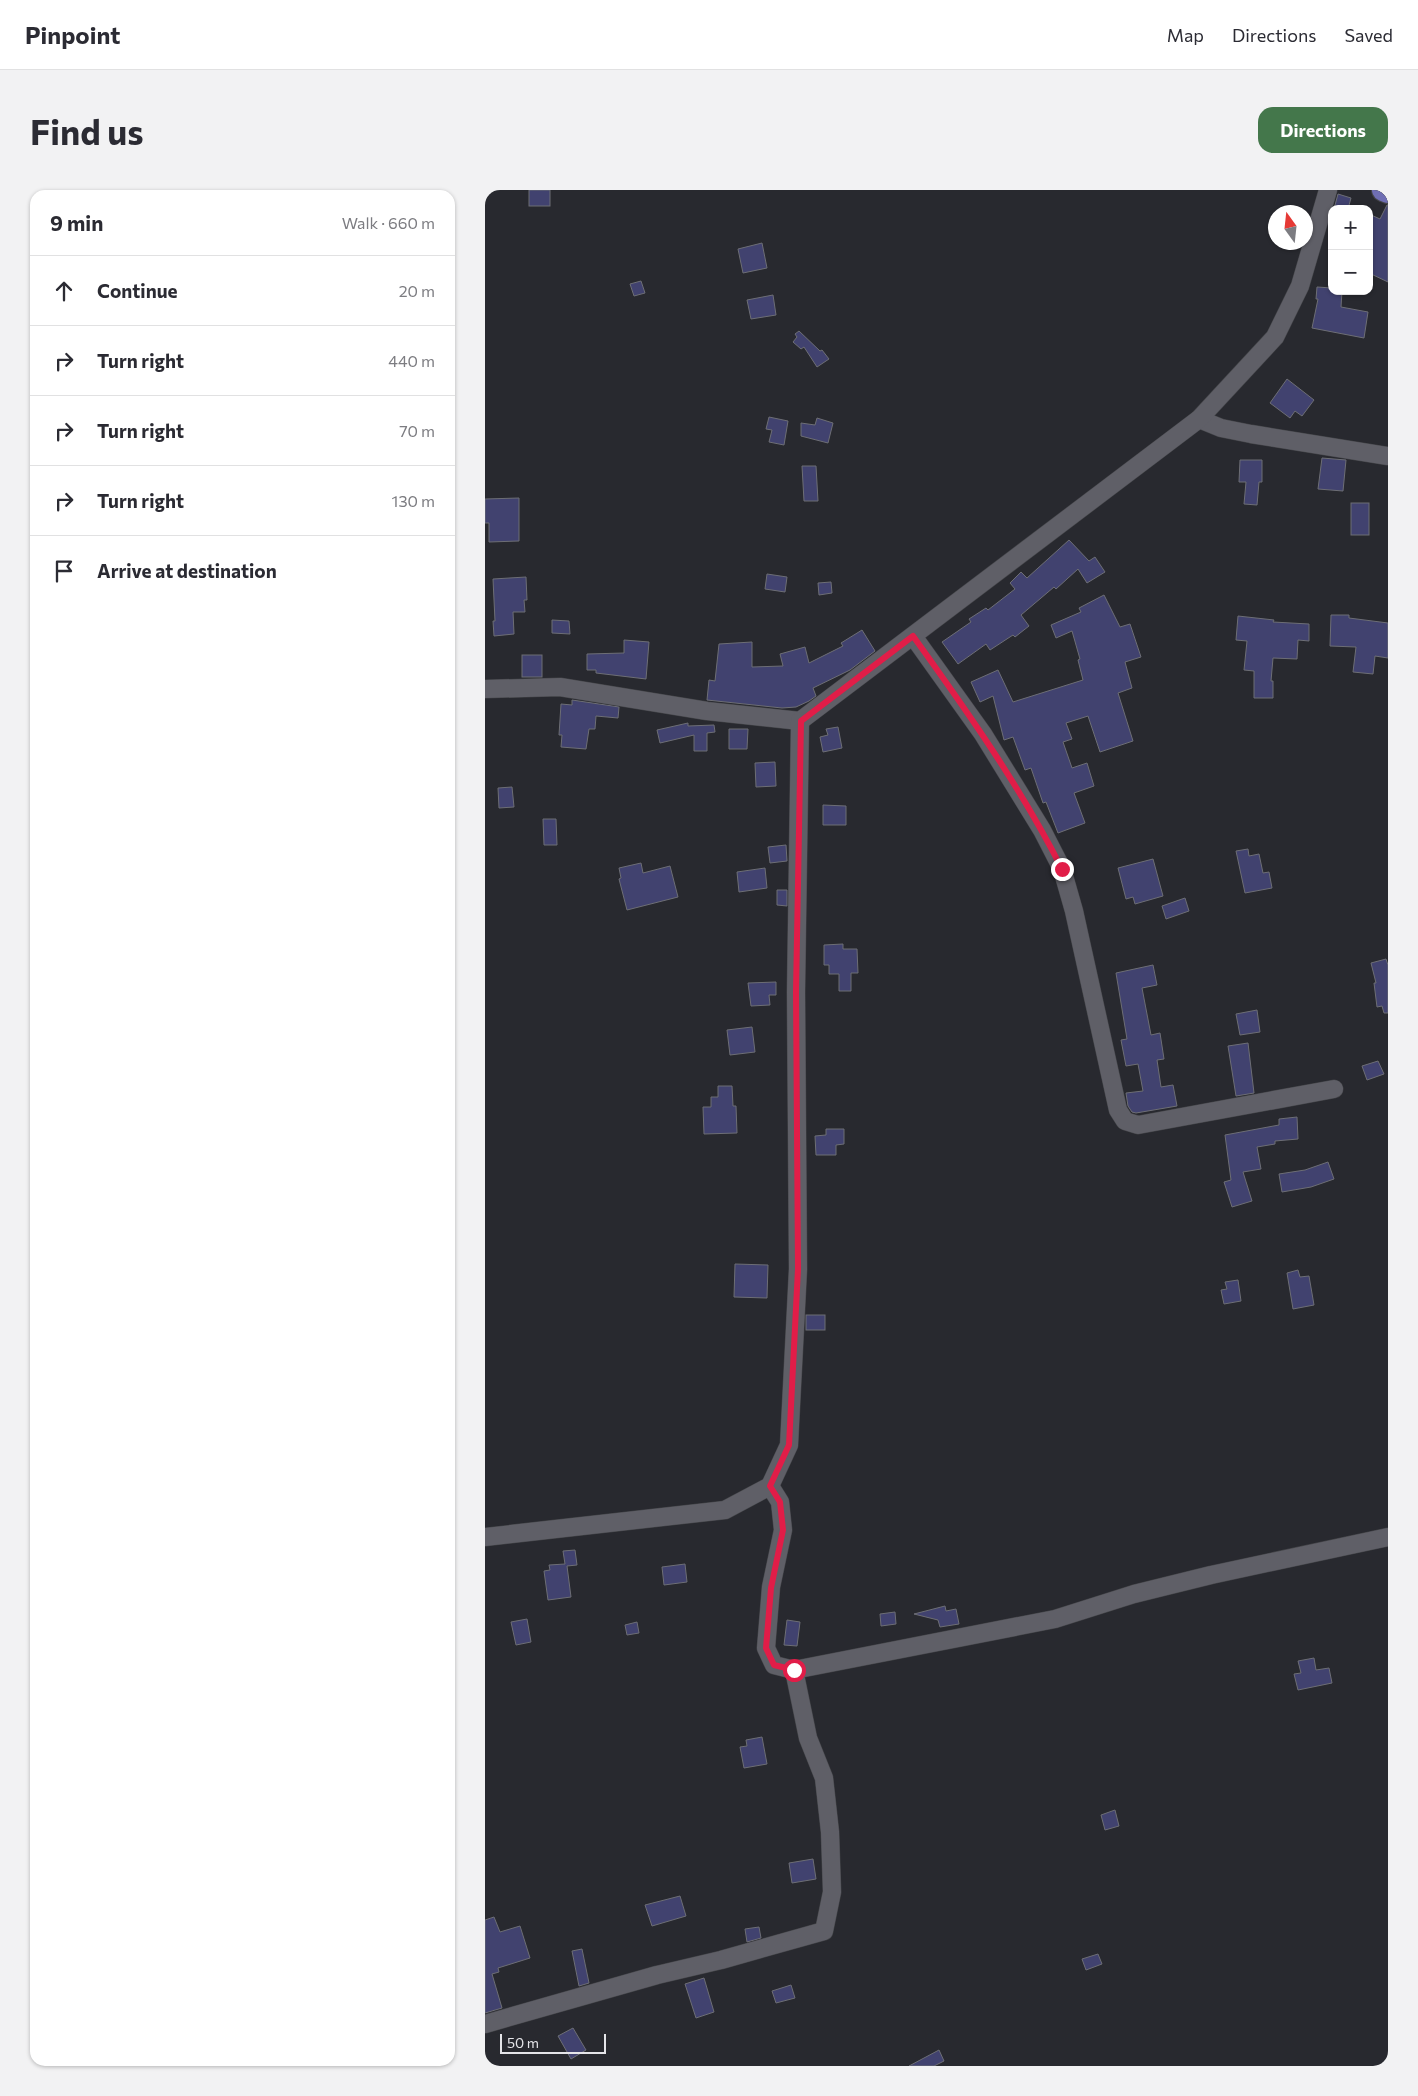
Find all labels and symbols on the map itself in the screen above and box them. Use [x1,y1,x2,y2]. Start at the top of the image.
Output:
north arrow [1268,205,1313,250]
route end [1051,858,1074,881]
route start [783,1659,806,1682]
scale bar [500,2031,606,2054]

